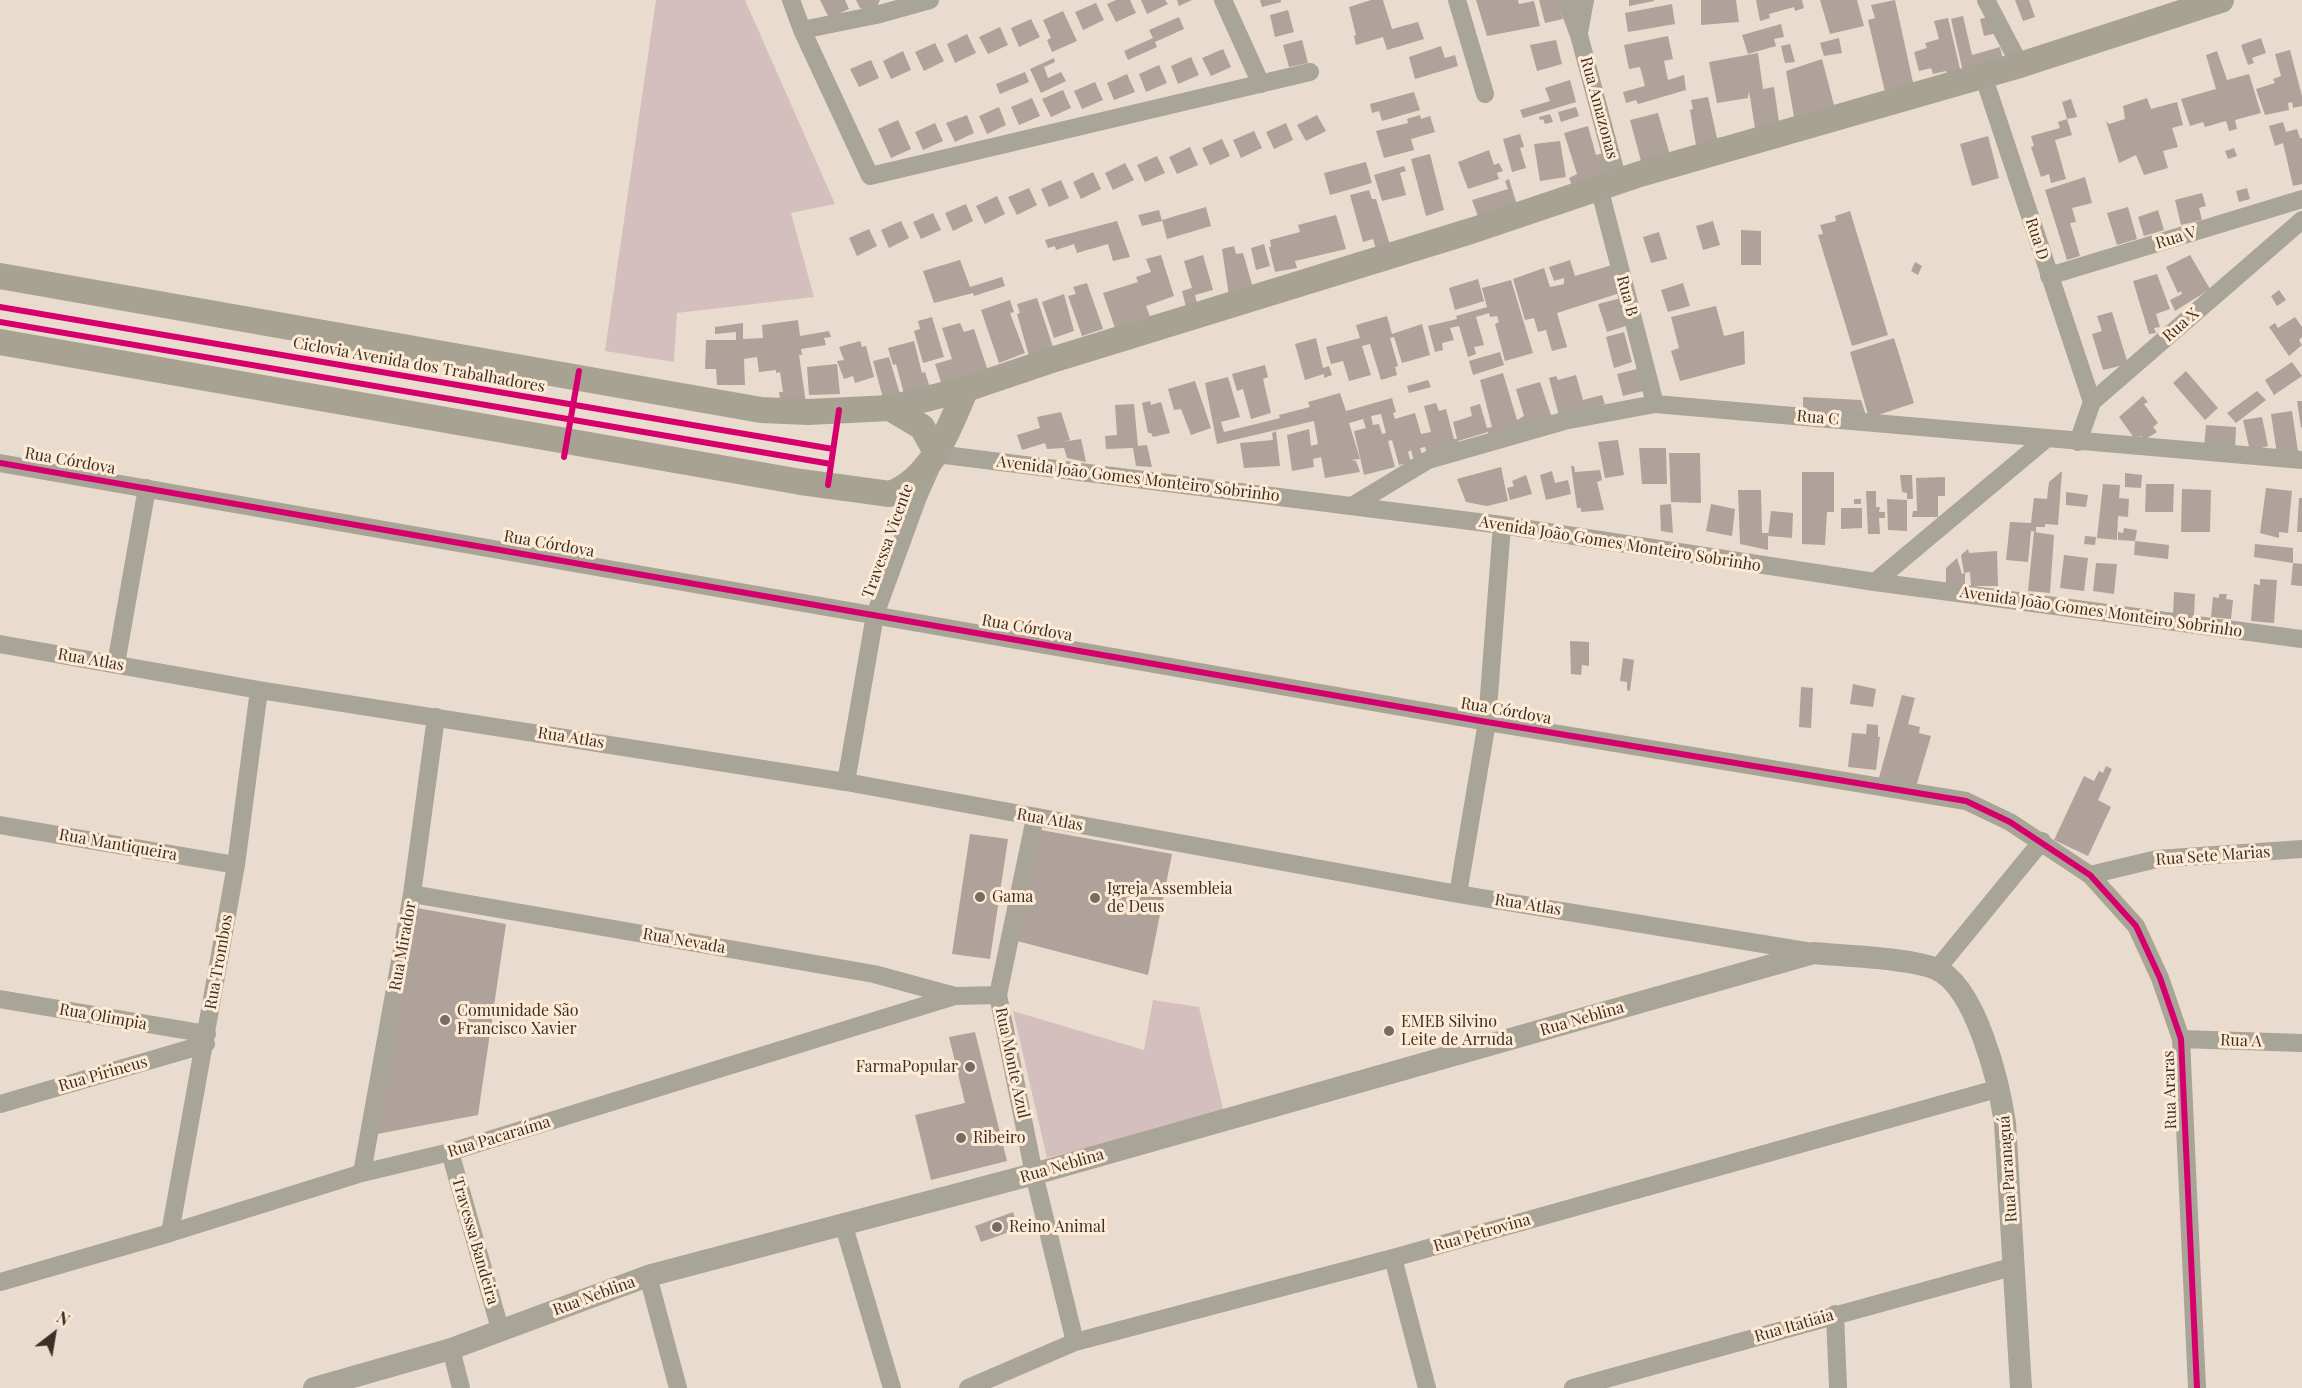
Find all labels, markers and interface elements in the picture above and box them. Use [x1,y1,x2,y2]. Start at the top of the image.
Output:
street label: Rua Amazonas [1576,55,1622,161]
street label: Rua D [2021,215,2053,263]
street label: Rua V [2153,223,2199,253]
street label: Rua B [1612,273,1642,319]
street label: Rua X [2159,304,2203,346]
street label: Ciclovia Avenida dos Trabalhadores [291,333,547,397]
street label: Rua C [1796,407,1840,429]
street label: Rua Córdova [23,444,117,478]
street label: Avenida João Gomes Monteiro Sobrinho [995,452,1281,506]
street label: Travessa Vicente [858,481,918,601]
street label: Avenida João Gomes Monteiro Sobrinho [1478,512,1762,576]
street label: Rua Córdova [502,527,596,561]
street label: Avenida João Gomes Monteiro Sobrinho [1958,583,2244,641]
street label: Rua Córdova [980,611,1074,645]
street label: Rua Atlas [56,645,126,675]
street label: Rua Córdova [1459,694,1553,728]
street label: Rua Atlas [536,723,606,753]
street label: Rua Atlas [1015,805,1085,835]
street label: Rua Mantiqueira [57,825,179,865]
street label: Rua Sete Marias [2155,842,2271,870]
place label: Igreja Assembleia de Deus [1107,879,1233,917]
place label: Gama [992,887,1033,907]
marker: Gama [973,890,987,904]
street label: Rua Atlas [1493,890,1563,920]
marker: Igreja Assembleia de Deus [1088,891,1102,905]
street label: Rua Mirador [386,900,420,992]
street label: Rua Trombos [201,913,237,1011]
street label: Rua Nevada [641,924,727,958]
street label: Rua Neblina [1538,998,1626,1040]
street label: Rua Olimpia [58,1000,148,1034]
place label: Comunidade São Francisco Xavier [457,1001,579,1039]
street label: Rua Monte Azul [991,1006,1033,1120]
place label: EMEB Silvino Leite de Arruda [1401,1012,1513,1050]
marker: Comunidade São Francisco Xavier [438,1013,452,1027]
marker: EMEB Silvino Leite de Arruda [1382,1024,1396,1038]
street label: Rua A [2220,1031,2262,1051]
street label: Rua Araras [2159,1050,2181,1130]
street label: Rua Pirineus [56,1052,150,1096]
place label: FarmaPopular [856,1057,958,1077]
marker: FarmaPopular [963,1060,977,1074]
street label: Rua Pacaraíma [445,1112,553,1162]
street label: Rua Paranaguá [1995,1115,2021,1223]
place label: Ribeiro [973,1128,1025,1148]
marker: Ribeiro [954,1131,968,1145]
street label: Rua Neblina [1018,1145,1106,1187]
street label: Travessa Bandeira [448,1175,502,1307]
street label: Rua Petrovina [1431,1210,1533,1256]
place label: Reino Animal [1009,1217,1106,1237]
marker: Reino Animal [990,1220,1004,1234]
street label: Rua Neblina [550,1272,638,1320]
north arrow [24,1304,84,1364]
text: N [53,1306,74,1330]
street label: Rua Itatiaia [1752,1306,1836,1346]

